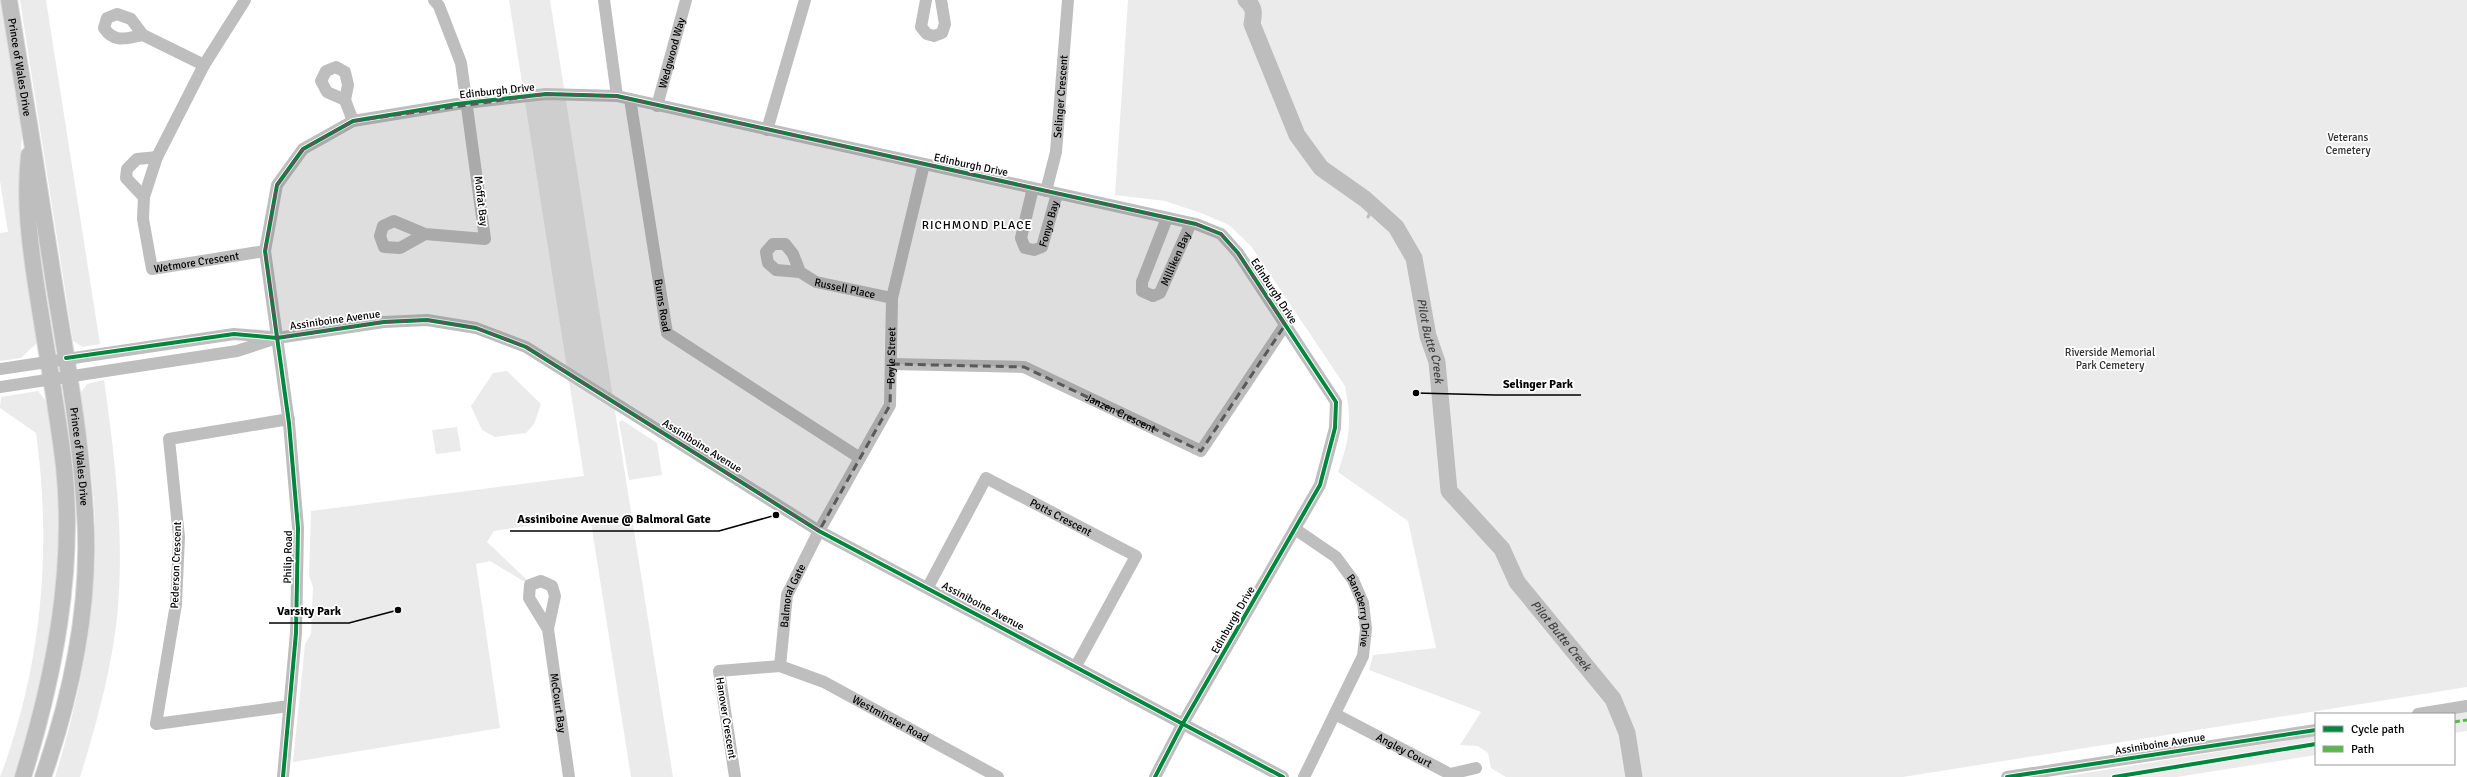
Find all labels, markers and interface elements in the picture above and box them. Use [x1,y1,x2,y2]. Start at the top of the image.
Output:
street label: Wedgwood Way [656,15,688,90]
street label: Prince of Wales Drive [6,17,34,117]
street label: Selinger Crescent [1051,54,1070,138]
street label: Edinburgh Drive [459,81,535,101]
park label: Veterans Cemetery [2325,131,2371,157]
street label: Edinburgh Drive [933,151,1009,179]
street label: Moffat Bay [471,175,491,228]
street label: Fonyo Bay [1036,198,1061,248]
district label: RICHMOND PLACE [922,218,1032,233]
street label: Milliken Bay [1158,229,1193,288]
street label: Wetmore Crescent [153,249,240,275]
street label: Edinburgh Drive [1248,256,1300,326]
street label: Russell Place [813,275,877,301]
street label: Burns Road [652,278,673,333]
water label: Pilot Butte Creek [1414,297,1447,385]
street label: Assiniboine Avenue [289,307,381,333]
street label: Boyle Street [884,327,898,384]
park label: Riverside Memorial Park Cemetery [2065,346,2155,372]
callout: Selinger Park [1495,371,1581,395]
text: Selinger Park [1503,377,1574,392]
street label: Janzen Crescent [1083,391,1158,435]
street label: Prince of Wales Drive [68,406,91,506]
street label: Assiniboine Avenue [660,416,744,476]
street label: Potts Crescent [1028,496,1094,538]
callout: Assiniboine Avenue @ Balmoral Gate [510,507,719,531]
text: Assiniboine Avenue @ Balmoral Gate [517,512,711,527]
street label: Pederson Crescent [168,521,184,609]
street label: Philip Road [281,530,295,584]
street label: Balmoral Gate [777,562,808,628]
street label: Baneberry Drive [1344,571,1373,648]
street label: Assiniboine Avenue [940,579,1026,633]
street label: Edinburgh Drive [1209,584,1257,656]
water label: Pilot Butte Creek [1528,597,1595,675]
callout: Varsity Park [269,599,349,623]
text: Varsity Park [277,604,342,619]
street label: McCourt Bay [548,672,569,734]
street label: Hanover Crescent [713,676,739,760]
street label: Westminster Road [850,692,931,744]
legend [2315,713,2455,765]
text: Cycle path [2351,722,2404,737]
street label: Angley Court [1374,730,1434,770]
street label: Assiniboine Avenue [2114,730,2206,758]
text: Path [2351,742,2374,757]

